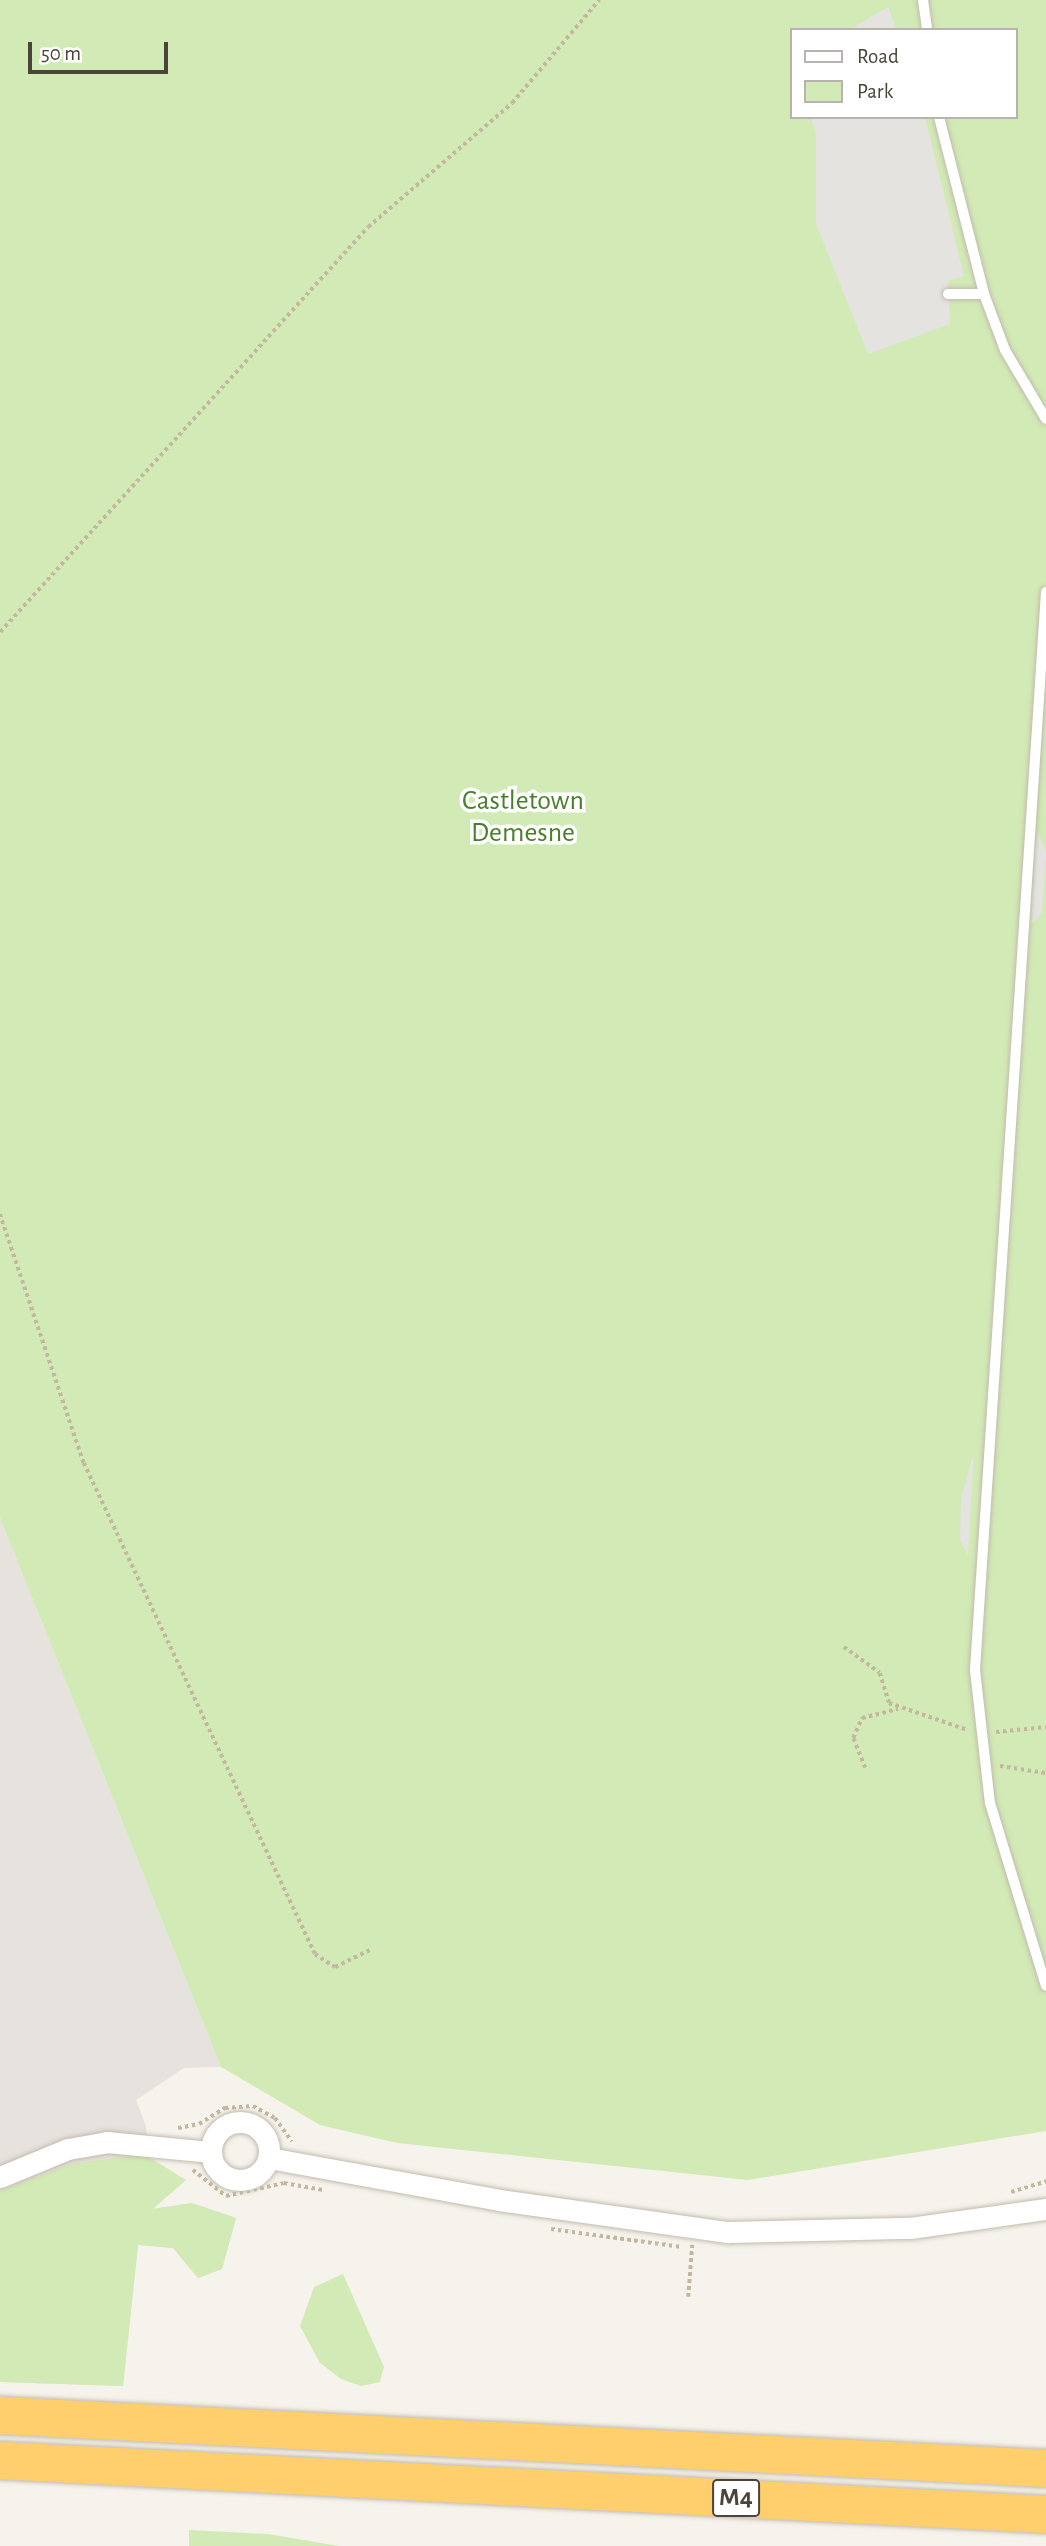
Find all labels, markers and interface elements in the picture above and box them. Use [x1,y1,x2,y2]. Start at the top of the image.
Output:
scale bar [32,28,172,72]
legend [790,28,1018,119]
text: 50 m [41,43,81,64]
text: Road [857,46,899,67]
text: Park [857,81,893,102]
park label: Castletown Demesne [462,784,584,850]
road number: M4 [712,2476,760,2520]

